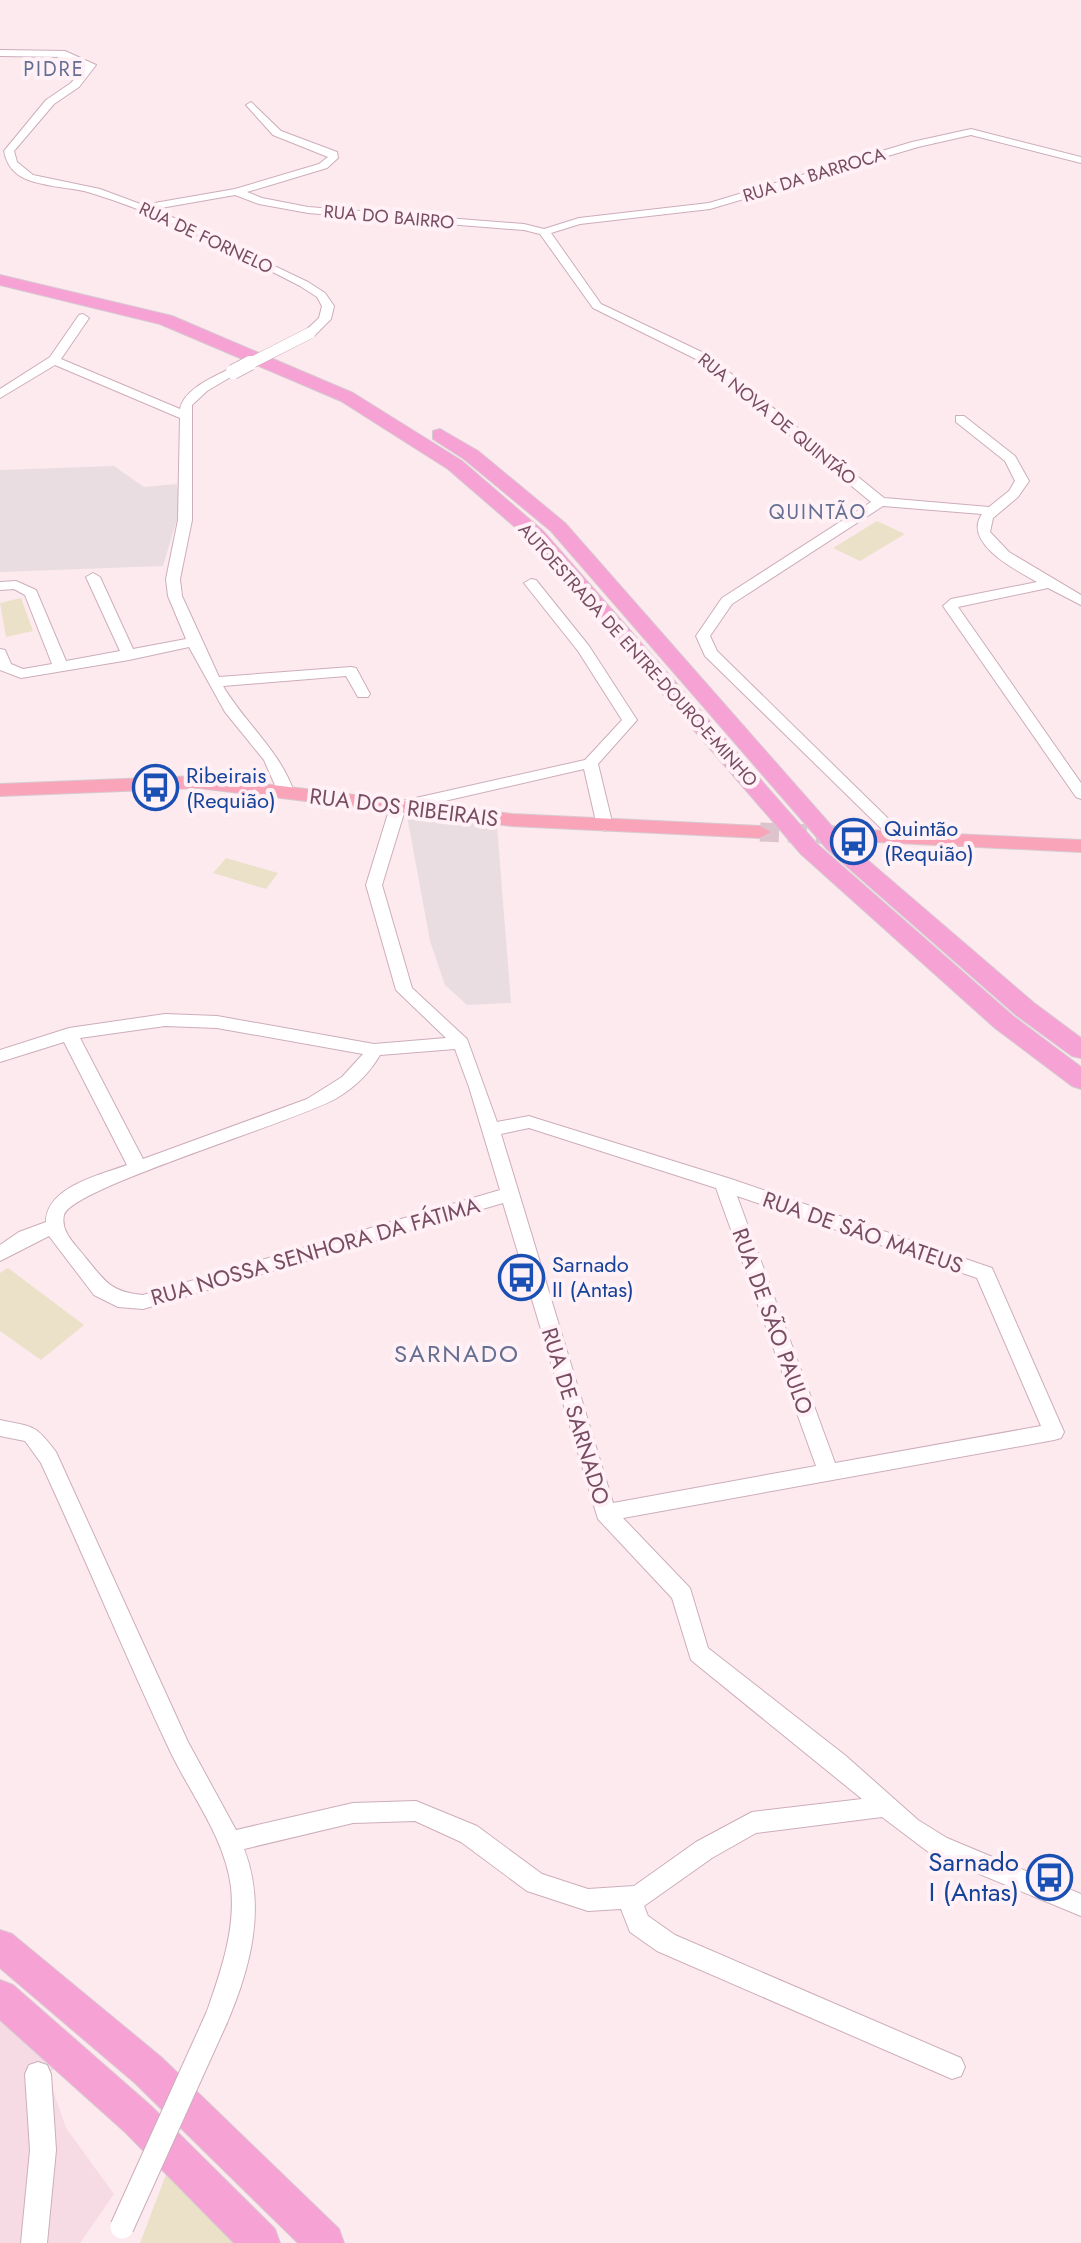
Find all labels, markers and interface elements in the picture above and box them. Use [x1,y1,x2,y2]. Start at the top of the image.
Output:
district label: PIDRE [23,55,85,84]
street label: RUA DA BARROCA [740,141,888,209]
street label: RUA DE FORNELO [135,196,277,280]
street label: RUA DO BAIRRO [323,198,455,236]
street label: RUA NOVA DE QUINTÃO [692,347,862,491]
district label: QUINTÃO [769,498,867,527]
street label: AUTOESTRADA DE ENTRE-DOURO-E-MINHO [512,517,764,793]
place label: Ribeirais (Requião) [186,759,276,816]
bus stop icon: Ribeirais (Requião) [131,764,179,812]
street label: RUA DOS RIBEIRAIS [308,780,500,834]
place label: Quintão (Requião) [884,812,974,869]
bus stop icon: Quintão (Requião) [829,817,877,865]
street label: RUA DE SÃO MATEUS [759,1183,967,1281]
street label: RUA NOSSA SENHORA DA FÁTIMA [147,1189,484,1313]
street label: RUA DE SÃO PAULO [724,1223,822,1419]
place label: Sarnado II (Antas) [552,1248,634,1305]
bus stop icon: Sarnado II (Antas) [497,1253,545,1301]
street label: RUA DE SARNADO [534,1323,618,1509]
district label: SARNADO [394,1336,520,1371]
place label: Sarnado I (Antas) [928,1843,1019,1911]
bus stop icon: Sarnado I (Antas) [1026,1853,1074,1901]

